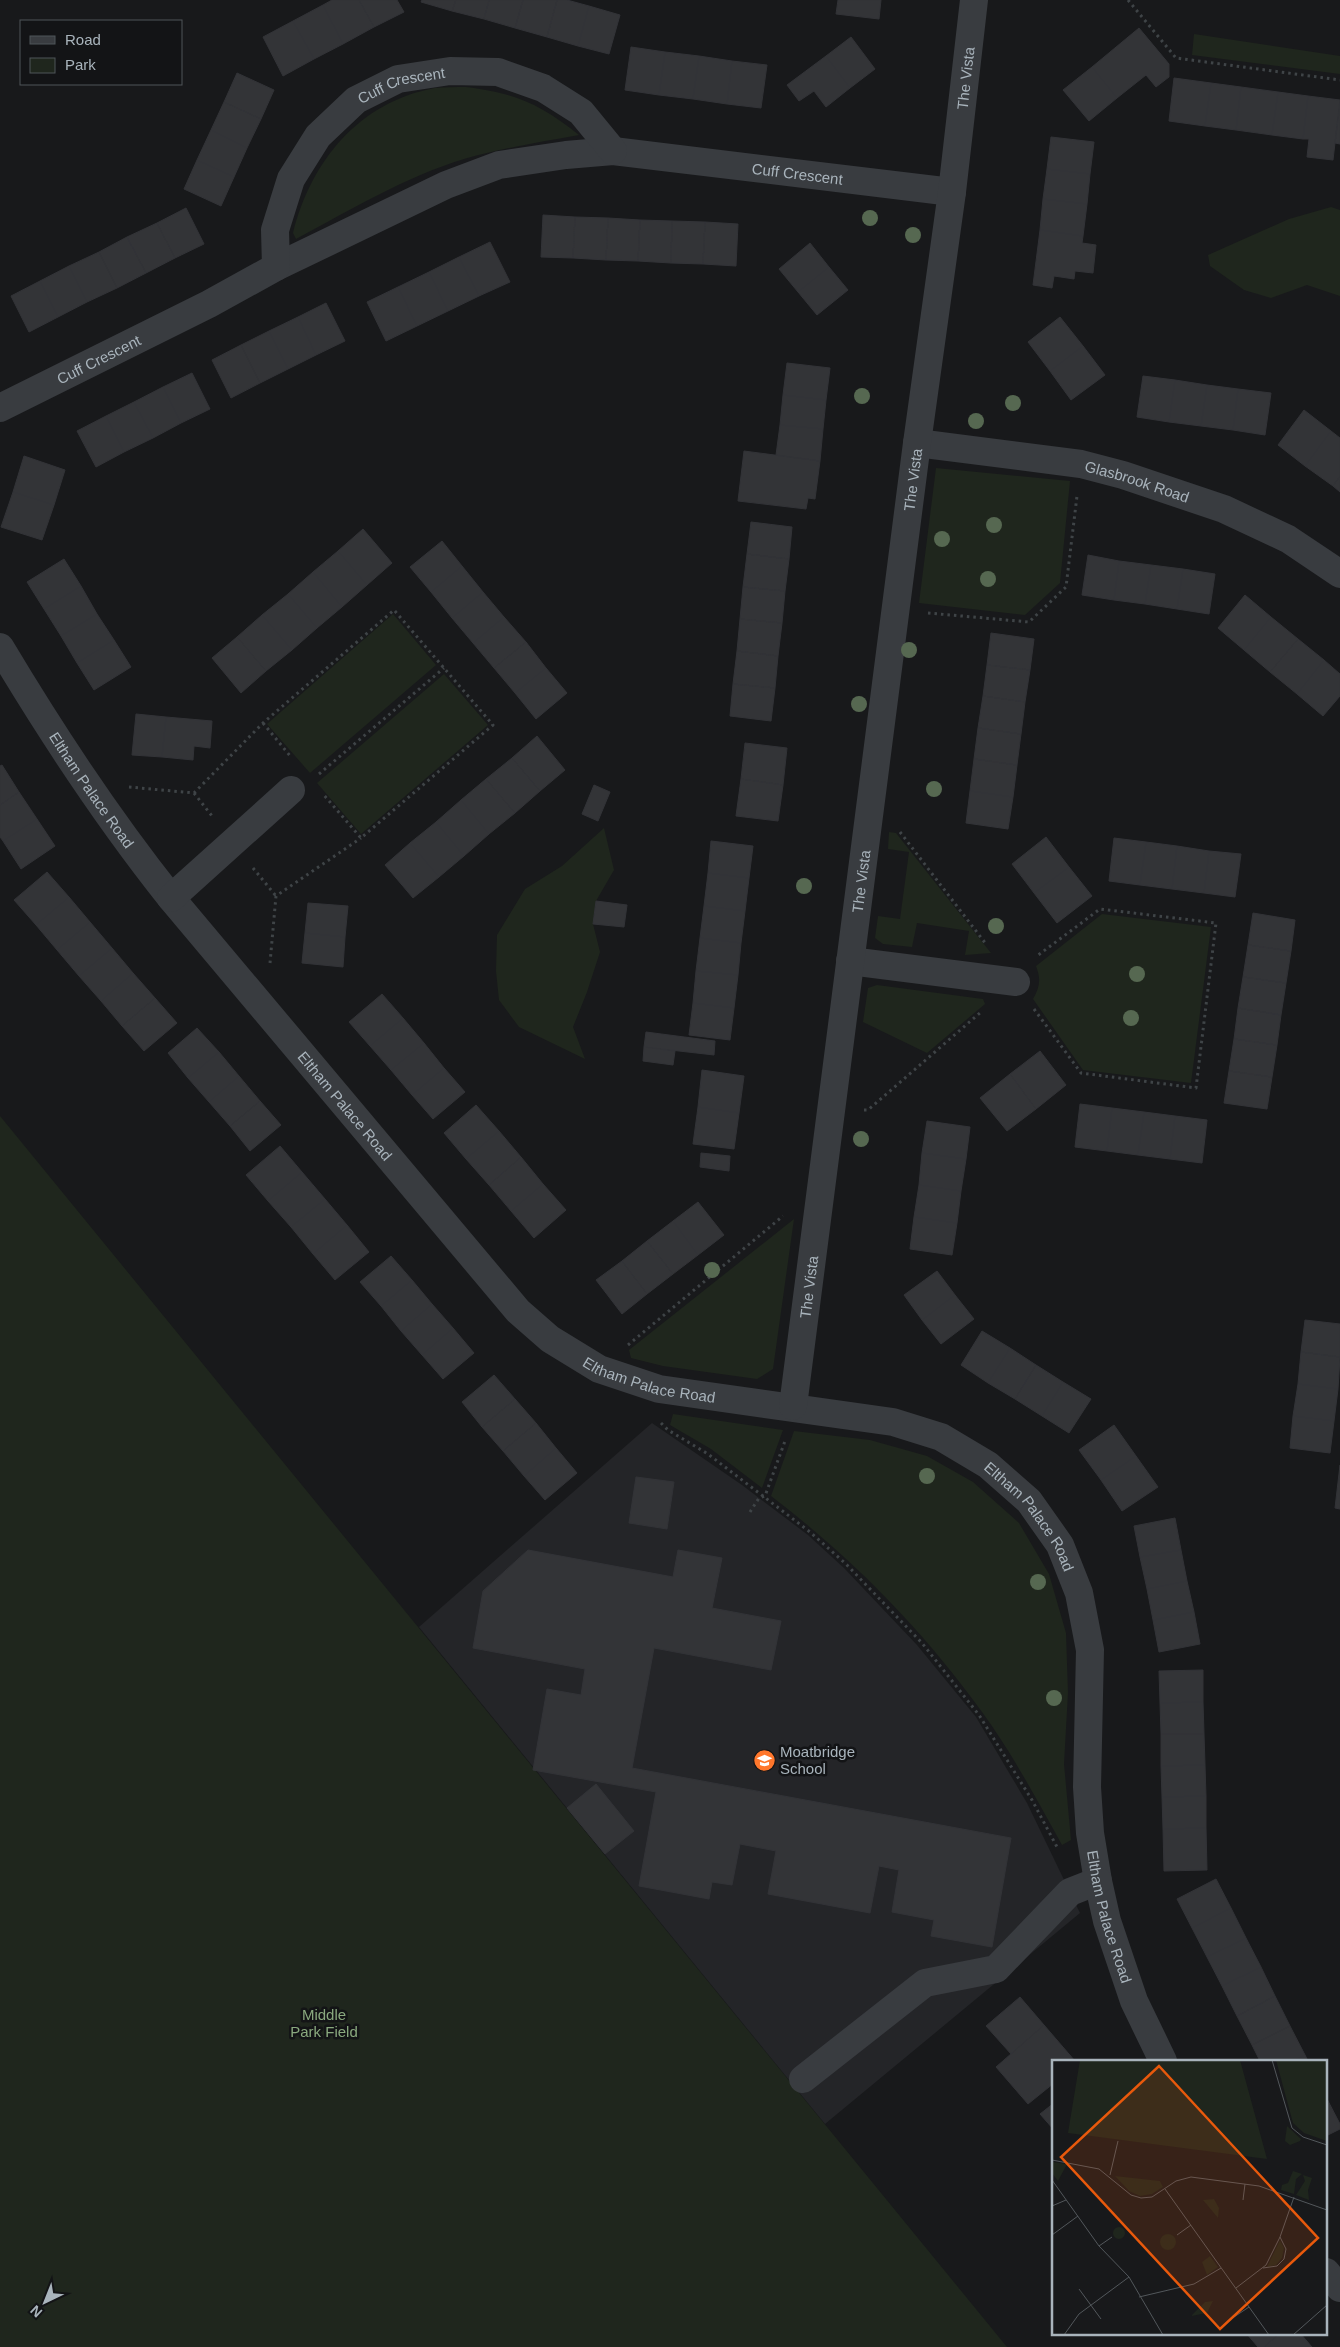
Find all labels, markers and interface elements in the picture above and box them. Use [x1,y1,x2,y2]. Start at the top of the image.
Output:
legend [20,20,182,85]
text: Road [65,31,101,48]
street label: The Vista [953,45,977,110]
text: Park [65,56,96,73]
street label: Cuff Crescent [355,63,447,106]
street label: Cuff Crescent [751,159,845,187]
street label: Cuff Crescent [54,331,144,387]
street label: The Vista [900,447,925,512]
street label: Glasbrook Road [1083,457,1192,505]
street label: Eltham Palace Road [46,729,138,851]
street label: The Vista [848,848,873,914]
street label: Eltham Palace Road [295,1048,396,1163]
street label: The Vista [796,1254,821,1319]
street label: Eltham Palace Road [580,1353,716,1405]
street label: Eltham Palace Road [981,1458,1078,1573]
place label: Moatbridge School [780,1743,855,1777]
school or university icon: Moatbridge School [752,1748,776,1772]
street label: Eltham Palace Road [1084,1849,1136,1985]
park label: Middle Park Field [290,2006,358,2040]
inset map [1052,2060,1328,2334]
north arrow [20,2277,70,2327]
text: N [27,2302,45,2321]

